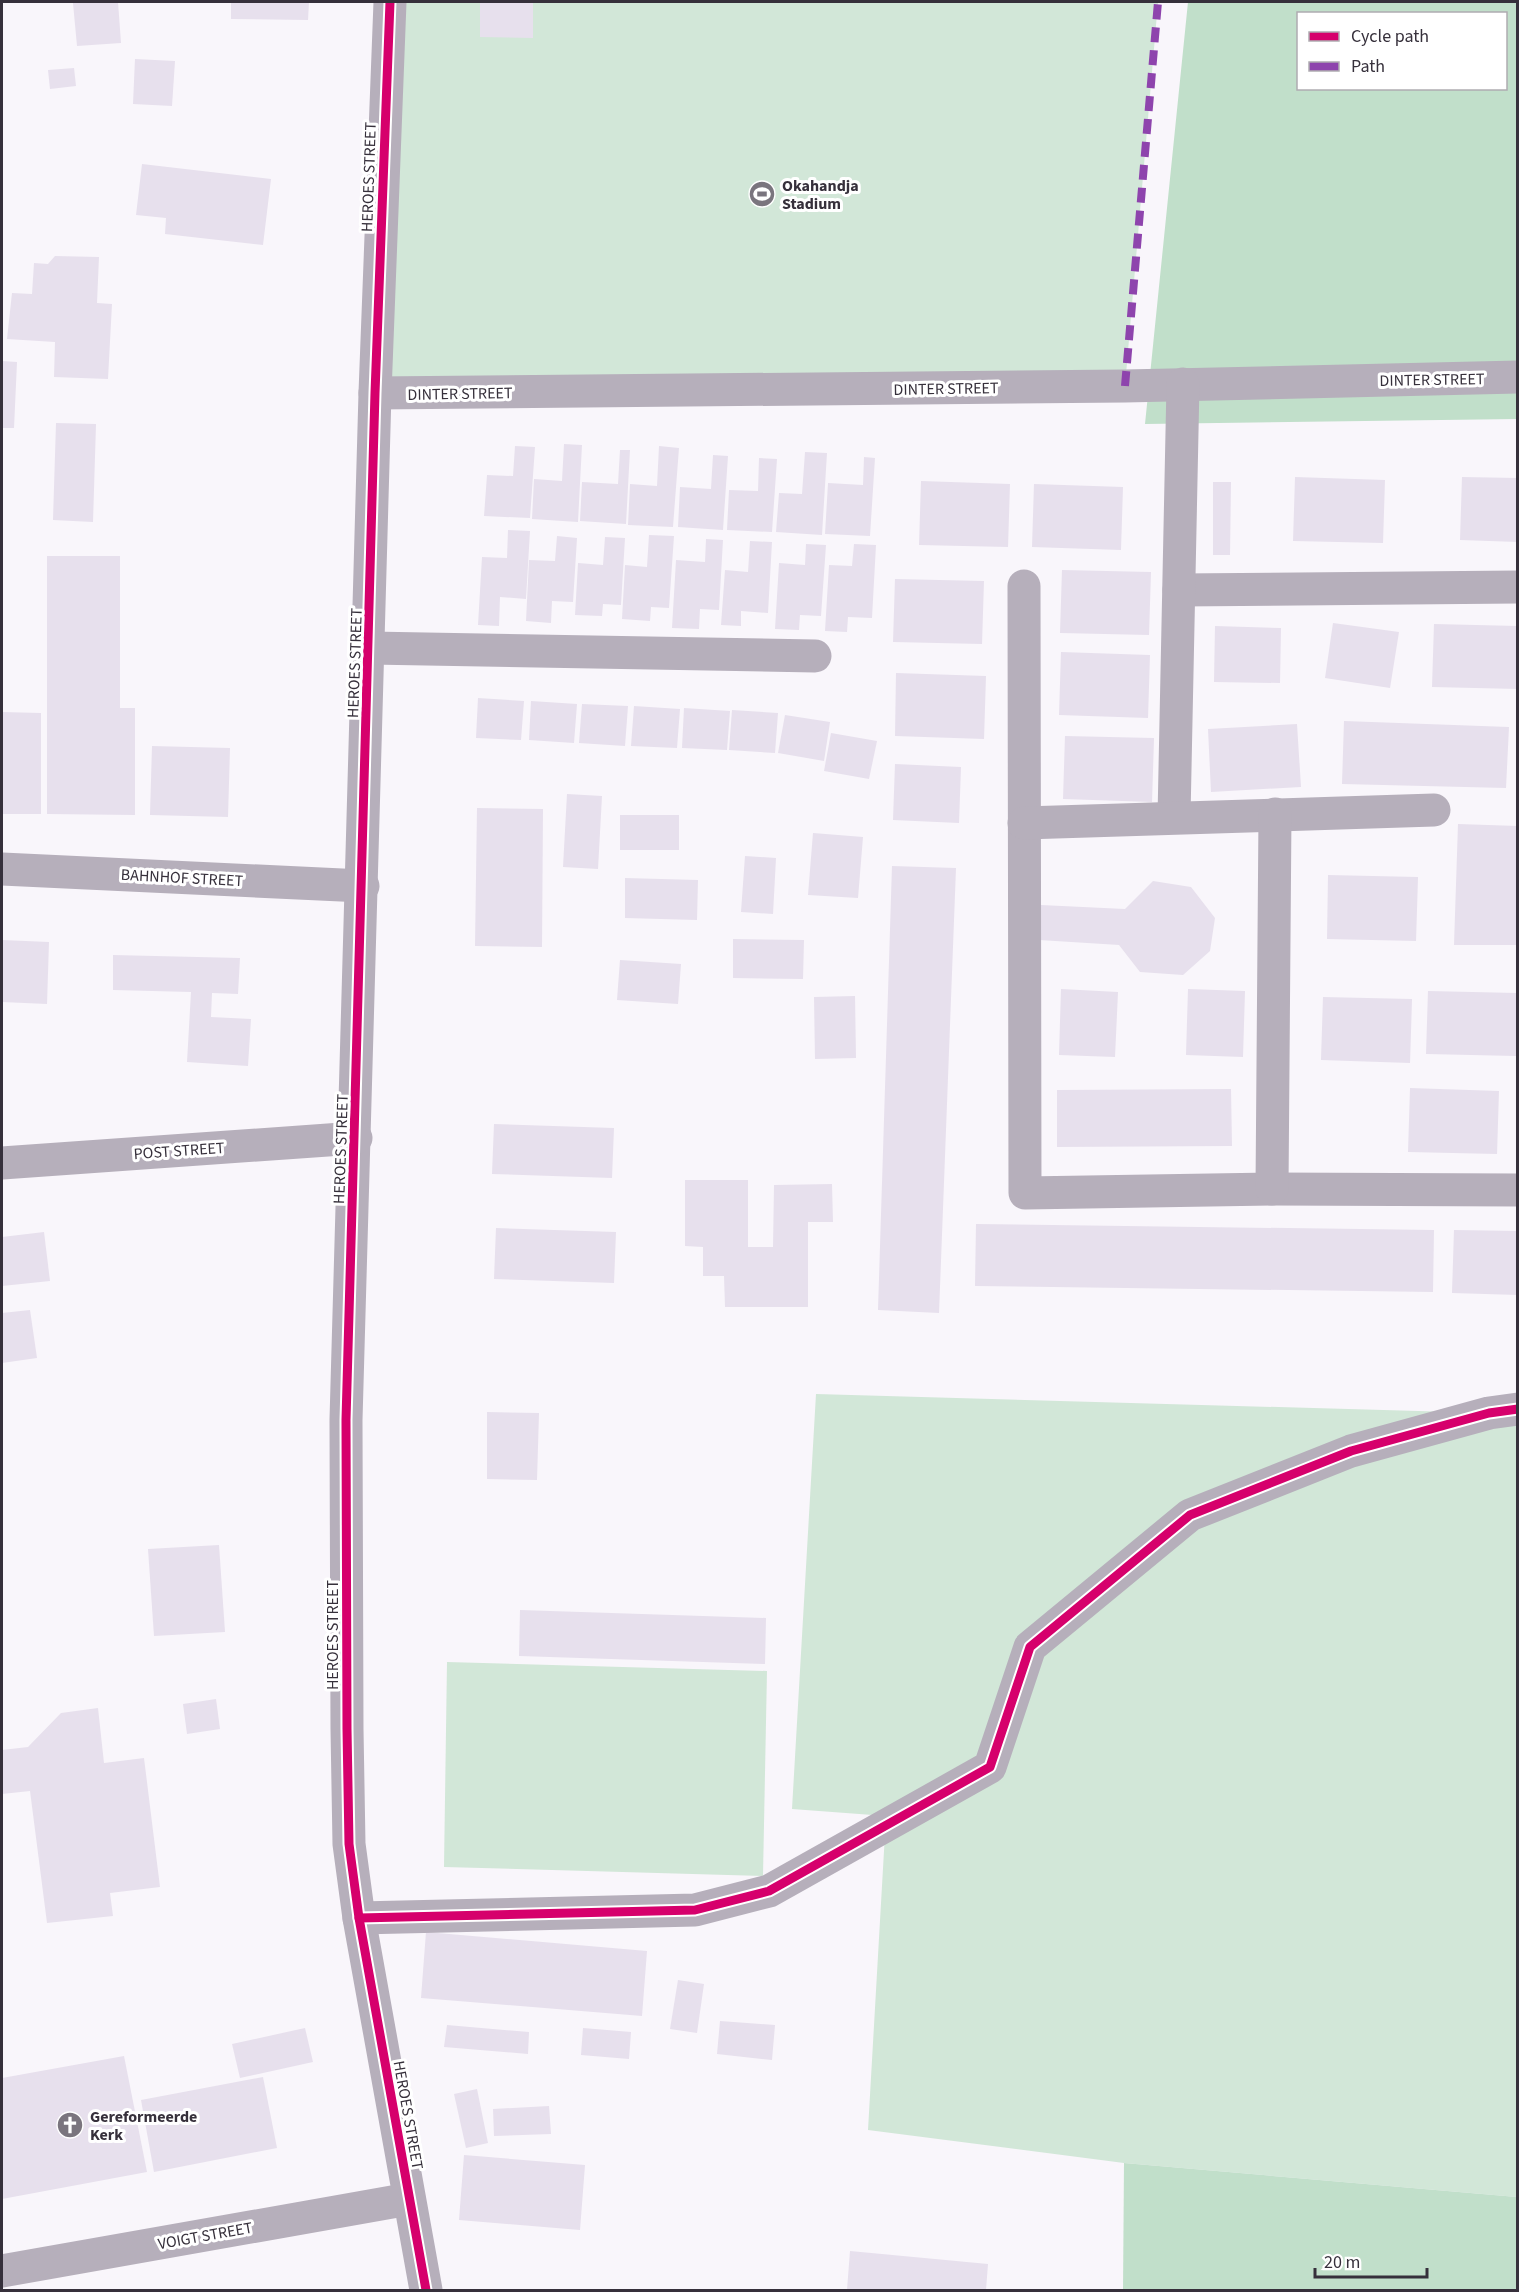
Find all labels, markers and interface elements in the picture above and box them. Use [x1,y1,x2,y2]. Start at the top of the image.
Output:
legend [1297,12,1507,90]
text: Cycle path [1351,24,1429,49]
text: Path [1351,54,1385,79]
street label: HEROES STREET [356,121,382,232]
place label: Okahandja Stadium [782,175,859,215]
sports icon: Okahandja Stadium [747,179,777,209]
street label: DINTER STREET [1379,368,1485,392]
street label: DINTER STREET [893,377,999,401]
street label: DINTER STREET [407,382,513,406]
street label: HEROES STREET [342,607,368,718]
street label: BAHNHOF STREET [120,864,244,892]
street label: HEROES STREET [328,1093,354,1204]
street label: POST STREET [133,1137,226,1165]
street label: HEROES STREET [322,1580,344,1690]
street label: HEROES STREET [388,2059,428,2172]
place label: Gereformeerde Kerk [90,2106,197,2146]
church icon: Gereformeerde Kerk [55,2110,85,2140]
street label: VOIGT STREET [156,2217,255,2255]
scale bar [1315,2241,1428,2279]
text: 20 m [1324,2250,1360,2275]

